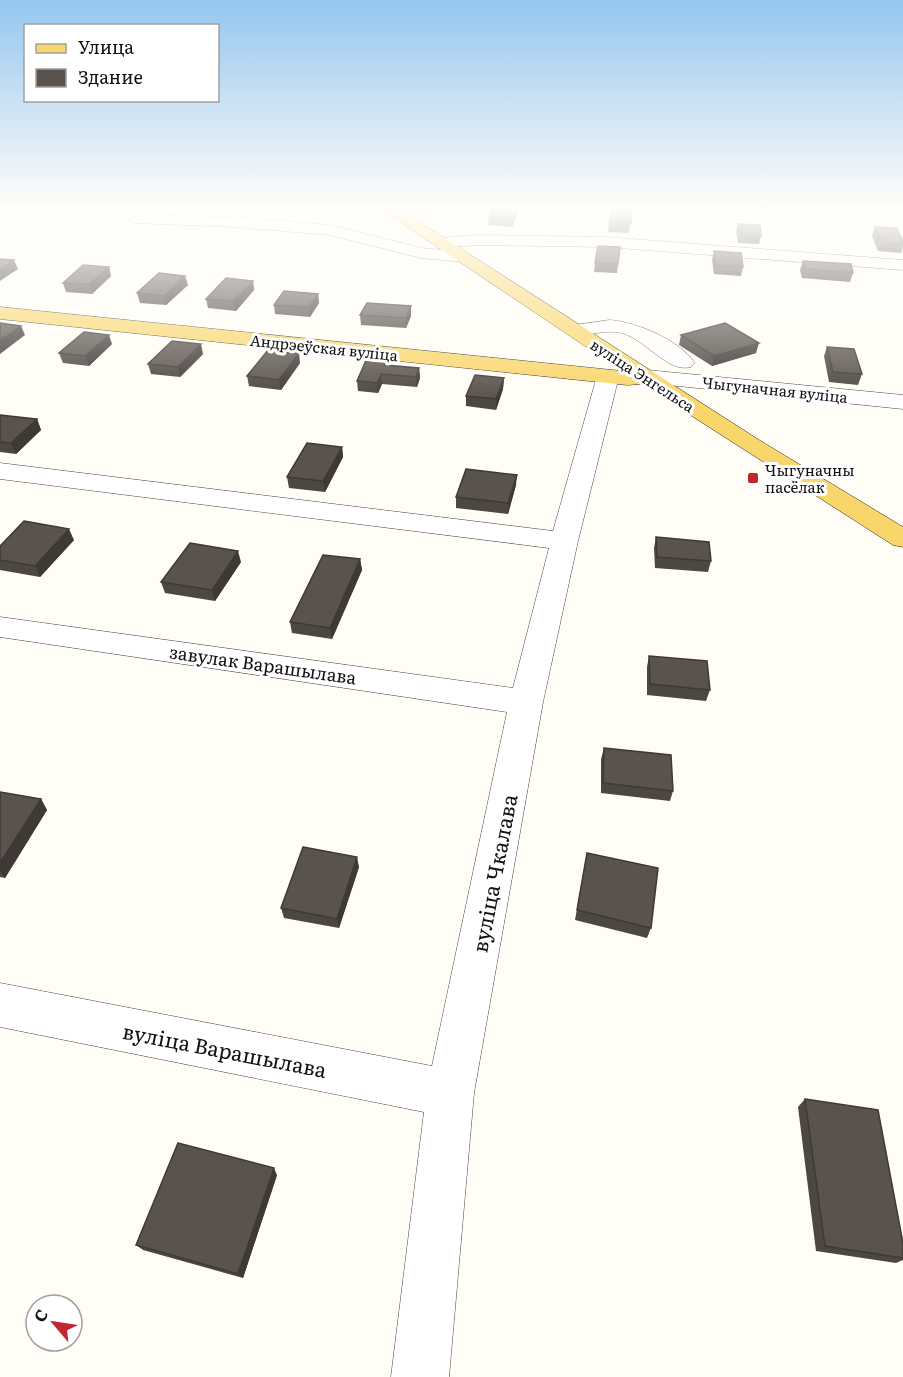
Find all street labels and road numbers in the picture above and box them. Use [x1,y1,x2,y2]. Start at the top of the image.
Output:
street label: Андрэеўская вуліца [249,328,400,366]
street label: вуліца Энгельса [586,333,700,418]
street label: Чыгуначная вуліца [701,370,850,408]
street label: завулак Варашылава [168,637,359,691]
street label: вуліца Чкалава [462,791,524,955]
street label: вуліца Варашылава [120,1014,330,1084]

